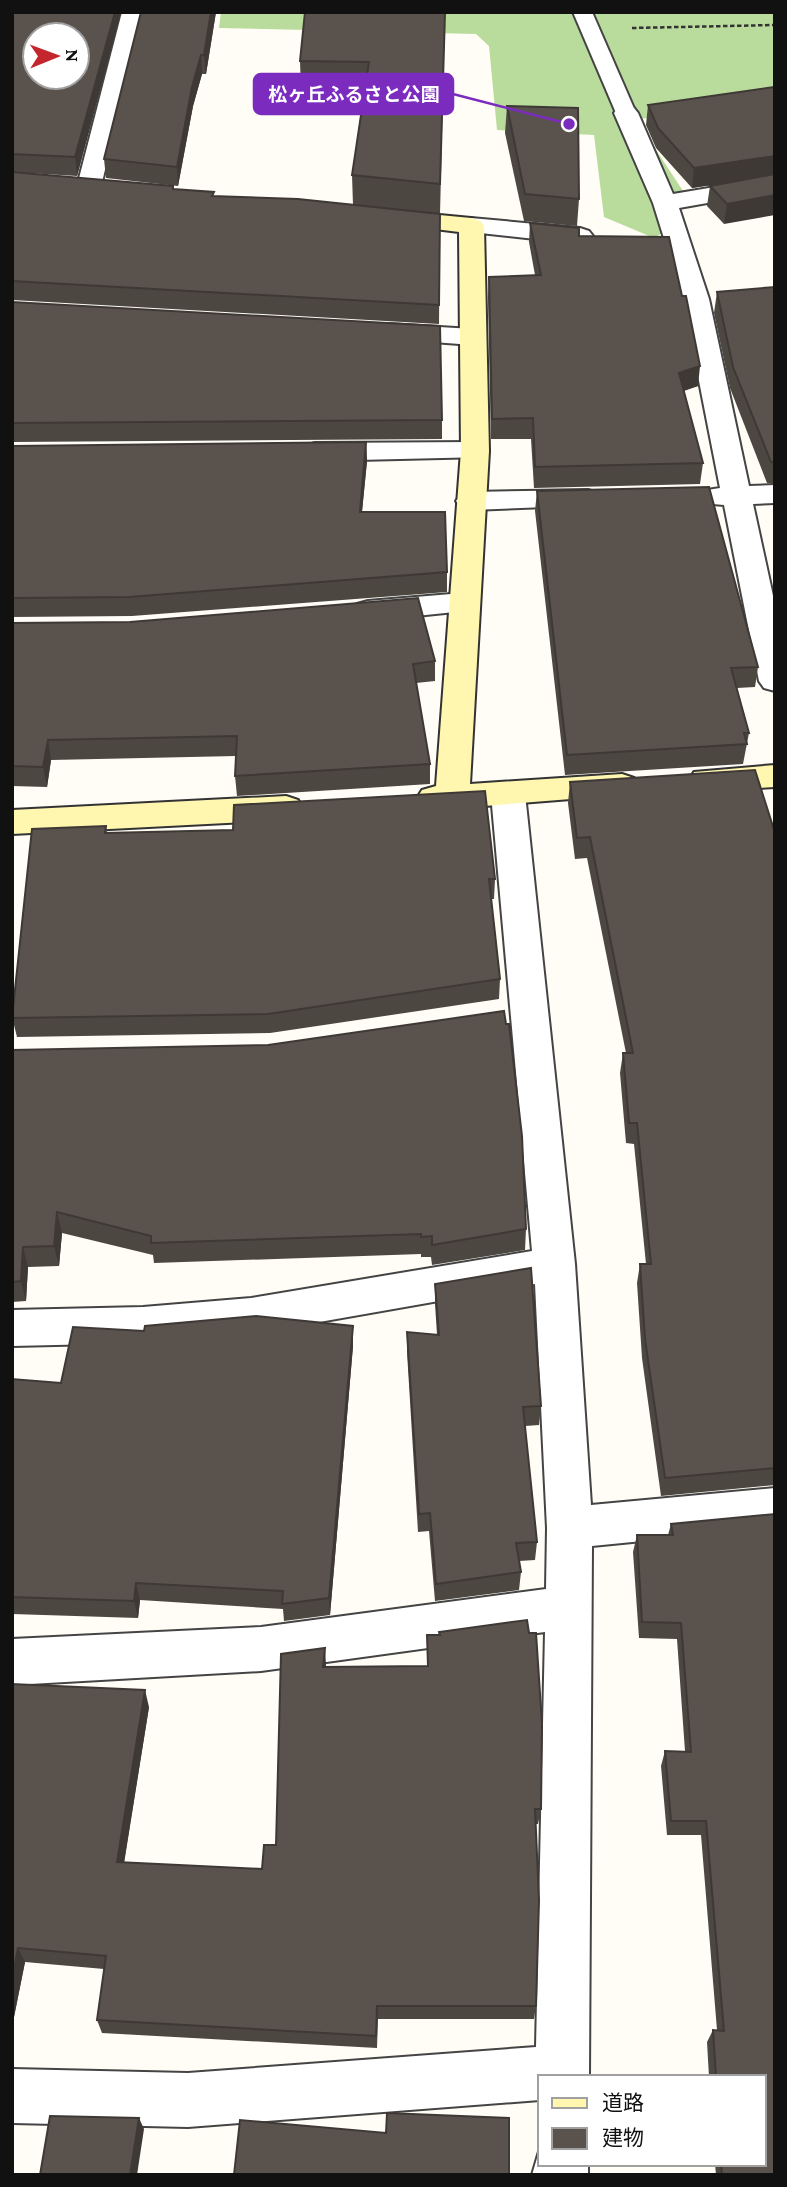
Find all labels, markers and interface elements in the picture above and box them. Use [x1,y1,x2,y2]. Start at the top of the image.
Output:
north arrow [21,21,91,91]
text: N [62,49,83,62]
callout: 松ヶ丘ふるさと公園 [254,74,453,114]
text: 松ヶ丘ふるさと公園 [268,84,440,105]
legend [538,2075,766,2166]
text: 道路 [602,2091,644,2115]
text: 建物 [602,2126,644,2150]

